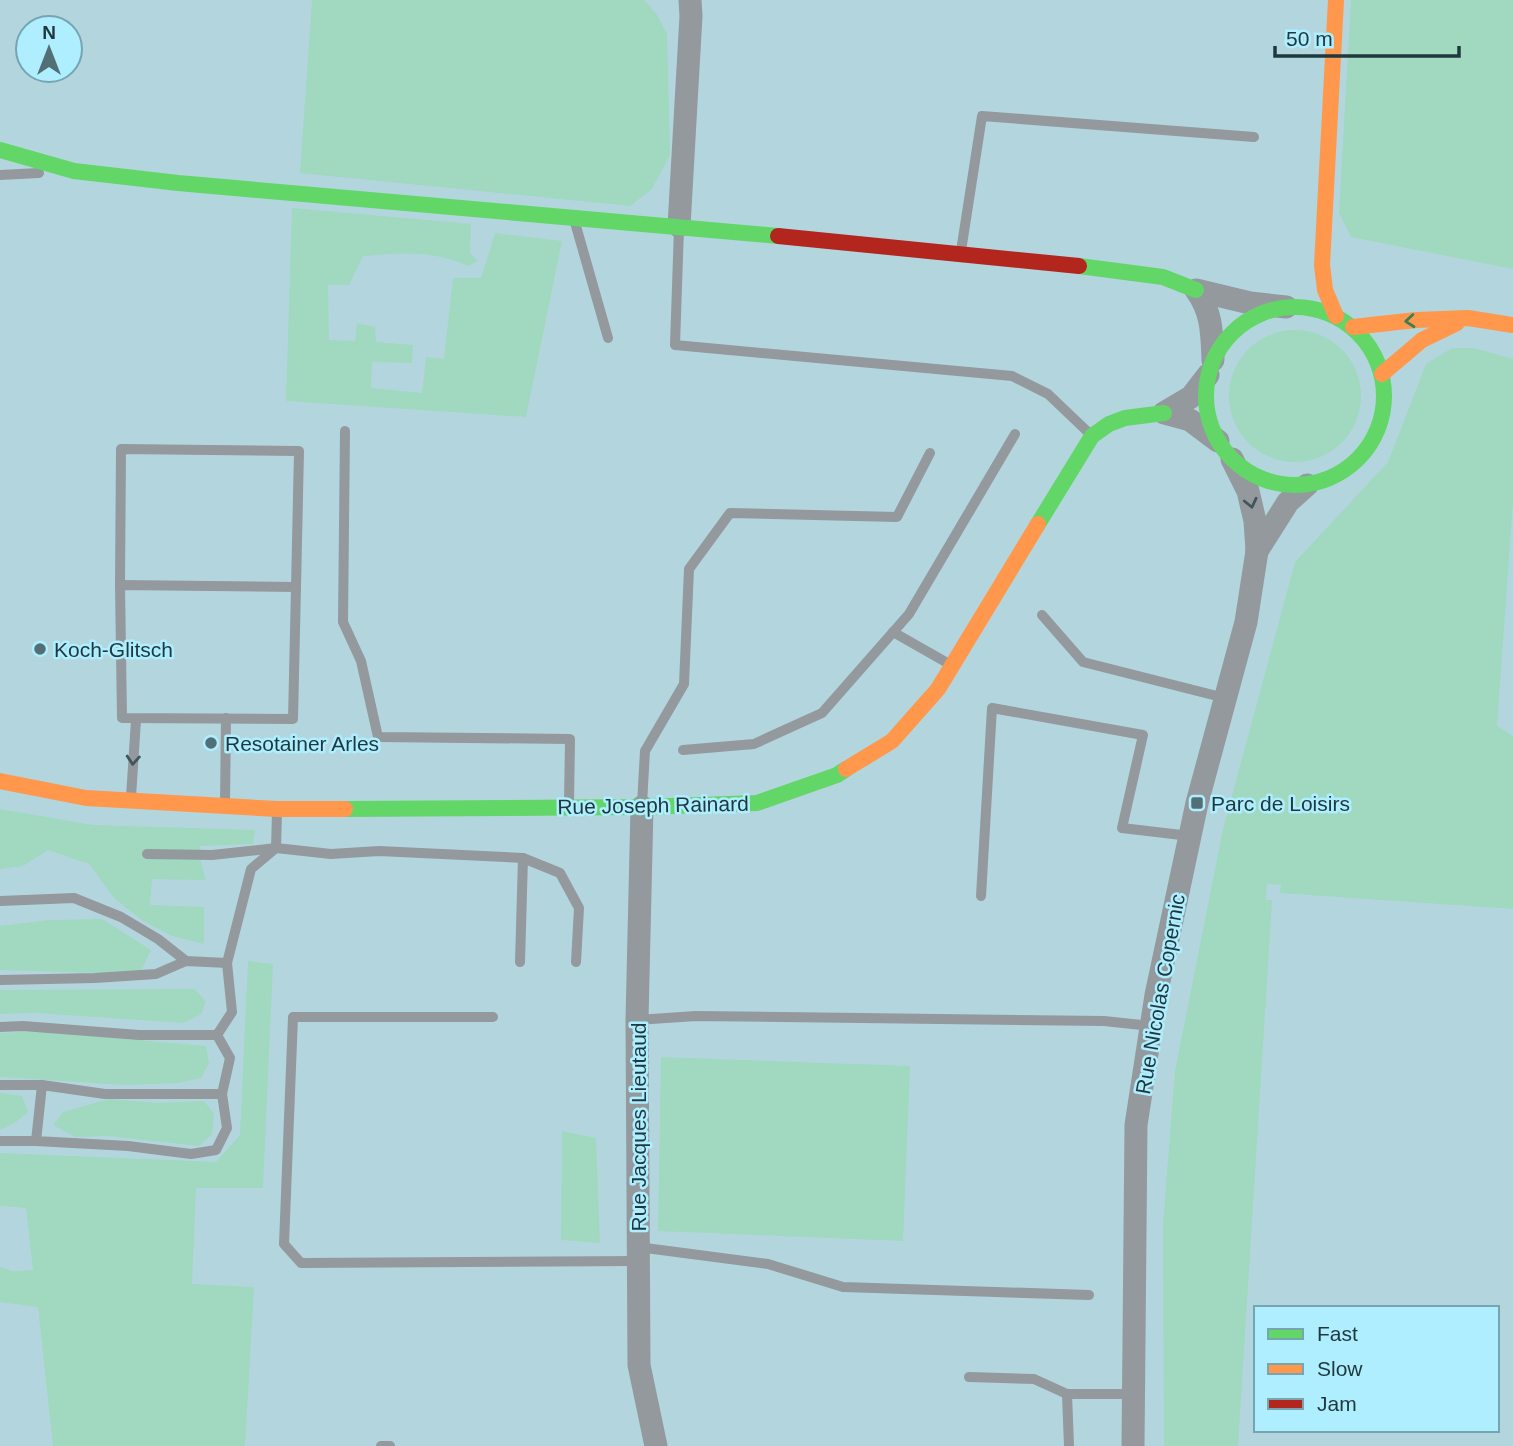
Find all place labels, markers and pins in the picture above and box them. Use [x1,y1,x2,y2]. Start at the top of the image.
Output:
place label: Koch-Glitsch [54,638,173,661]
marker: Koch-Glitsch [32,641,48,657]
place label: Resotainer Arles [225,732,379,755]
marker: Resotainer Arles [203,735,219,751]
place label: Parc de Loisirs [1211,792,1350,815]
marker: Parc de Loisirs [1189,795,1205,811]

